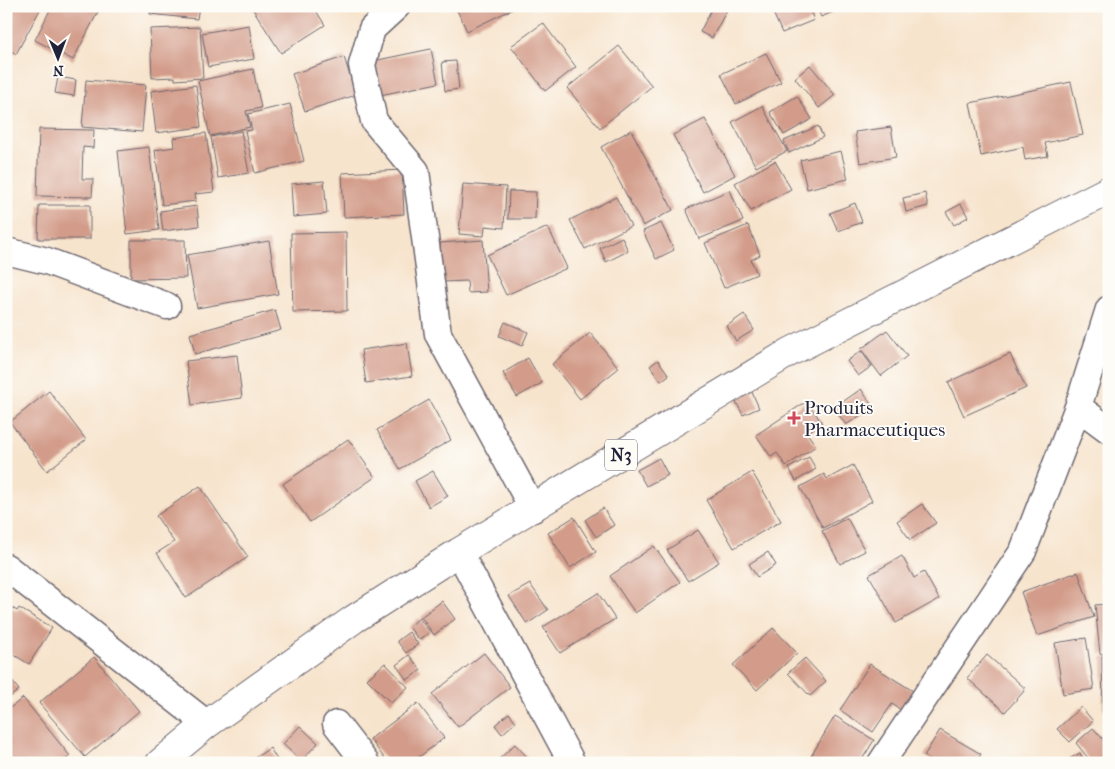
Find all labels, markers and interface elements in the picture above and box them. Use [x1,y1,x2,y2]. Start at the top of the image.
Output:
north arrow [32,32,82,82]
text: N [52,62,64,79]
place label: Produits Pharmaceutiques [804,397,945,441]
marker: Produits Pharmaceutiques [788,412,800,424]
road number: N3 [605,440,637,470]

